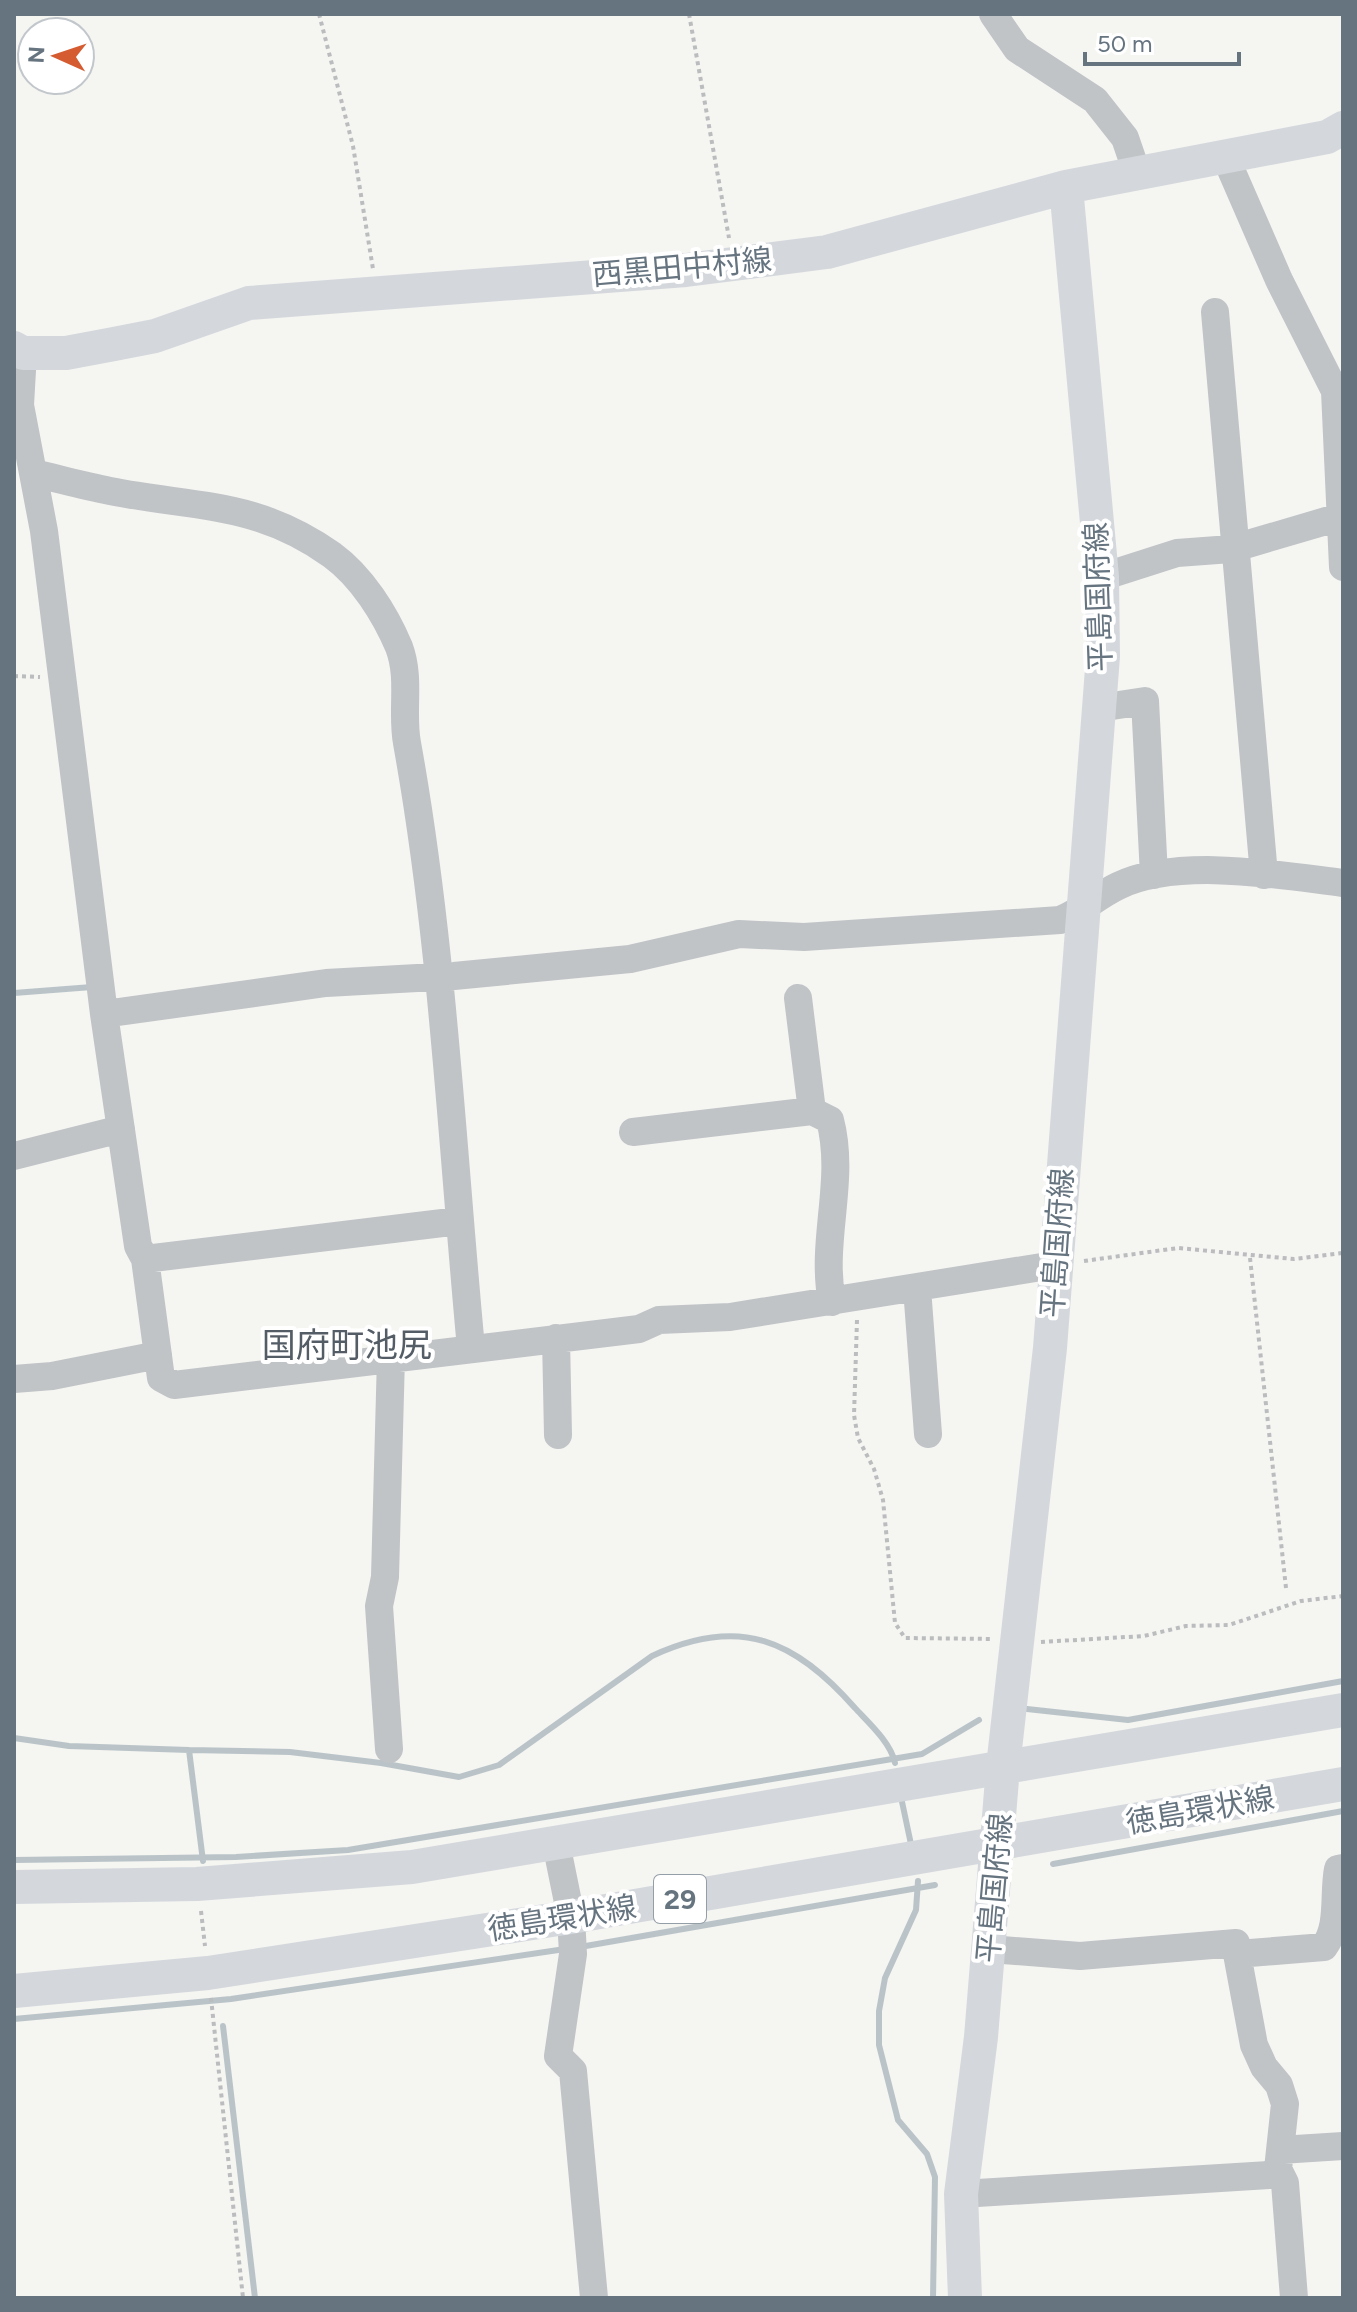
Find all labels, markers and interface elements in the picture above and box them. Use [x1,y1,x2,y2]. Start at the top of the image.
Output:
north arrow [16,16,96,96]
scale bar [1085,16,1239,66]
text: 50 m [1097,29,1153,58]
text: N [23,46,50,64]
street label: 西黒田中村線 [591,241,773,293]
street label: 平島国府線 [1077,521,1119,673]
street label: 平島国府線 [1033,1167,1081,1319]
district label: 国府町池尻 [262,1325,432,1366]
street label: 徳島環状線 [1123,1779,1277,1841]
street label: 平島国府線 [969,1812,1019,1964]
road number: 29 [654,1875,706,1923]
street label: 徳島環状線 [485,1888,639,1948]

